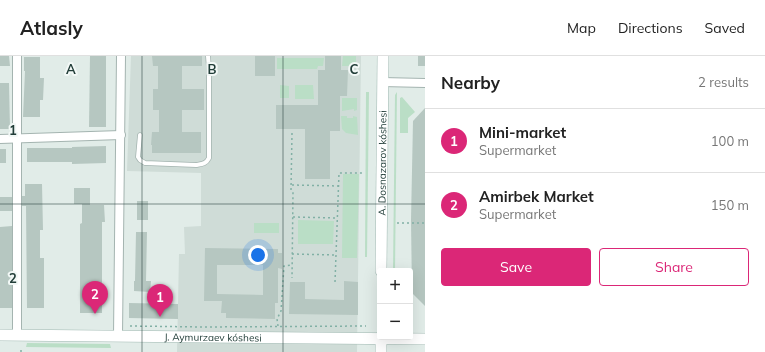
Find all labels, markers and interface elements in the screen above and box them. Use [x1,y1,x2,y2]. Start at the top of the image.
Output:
text: Atlasly [20,16,83,40]
text: Map [567,19,596,37]
text: Directions [618,19,683,37]
text: Saved [705,19,745,37]
text: A [66,61,76,77]
text: B [208,61,217,77]
text: C [350,61,359,77]
text: Nearby [441,72,500,93]
text: 2 results [698,74,749,90]
street label: A. Dosnazarov kóshesi [376,110,389,216]
text: 1 [9,122,17,138]
text: Mini-market [479,123,566,142]
text: 1 [450,133,458,149]
text: 100 m [711,133,749,149]
text: Supermarket [479,142,556,158]
text: Amirbek Market [479,187,594,206]
text: 2 [450,197,458,213]
text: 150 m [711,197,749,213]
text: Supermarket [479,206,556,222]
your location [248,245,268,265]
button: Save [441,248,591,286]
button: Share [599,248,749,286]
map controls [377,268,413,340]
button: + [377,268,413,304]
text: 2 [9,270,17,286]
pin: 2 [82,281,108,314]
pin: 1 [147,284,173,317]
button: − [377,304,413,340]
street label: J. Aymurzaev kóshesi [164,331,262,344]

